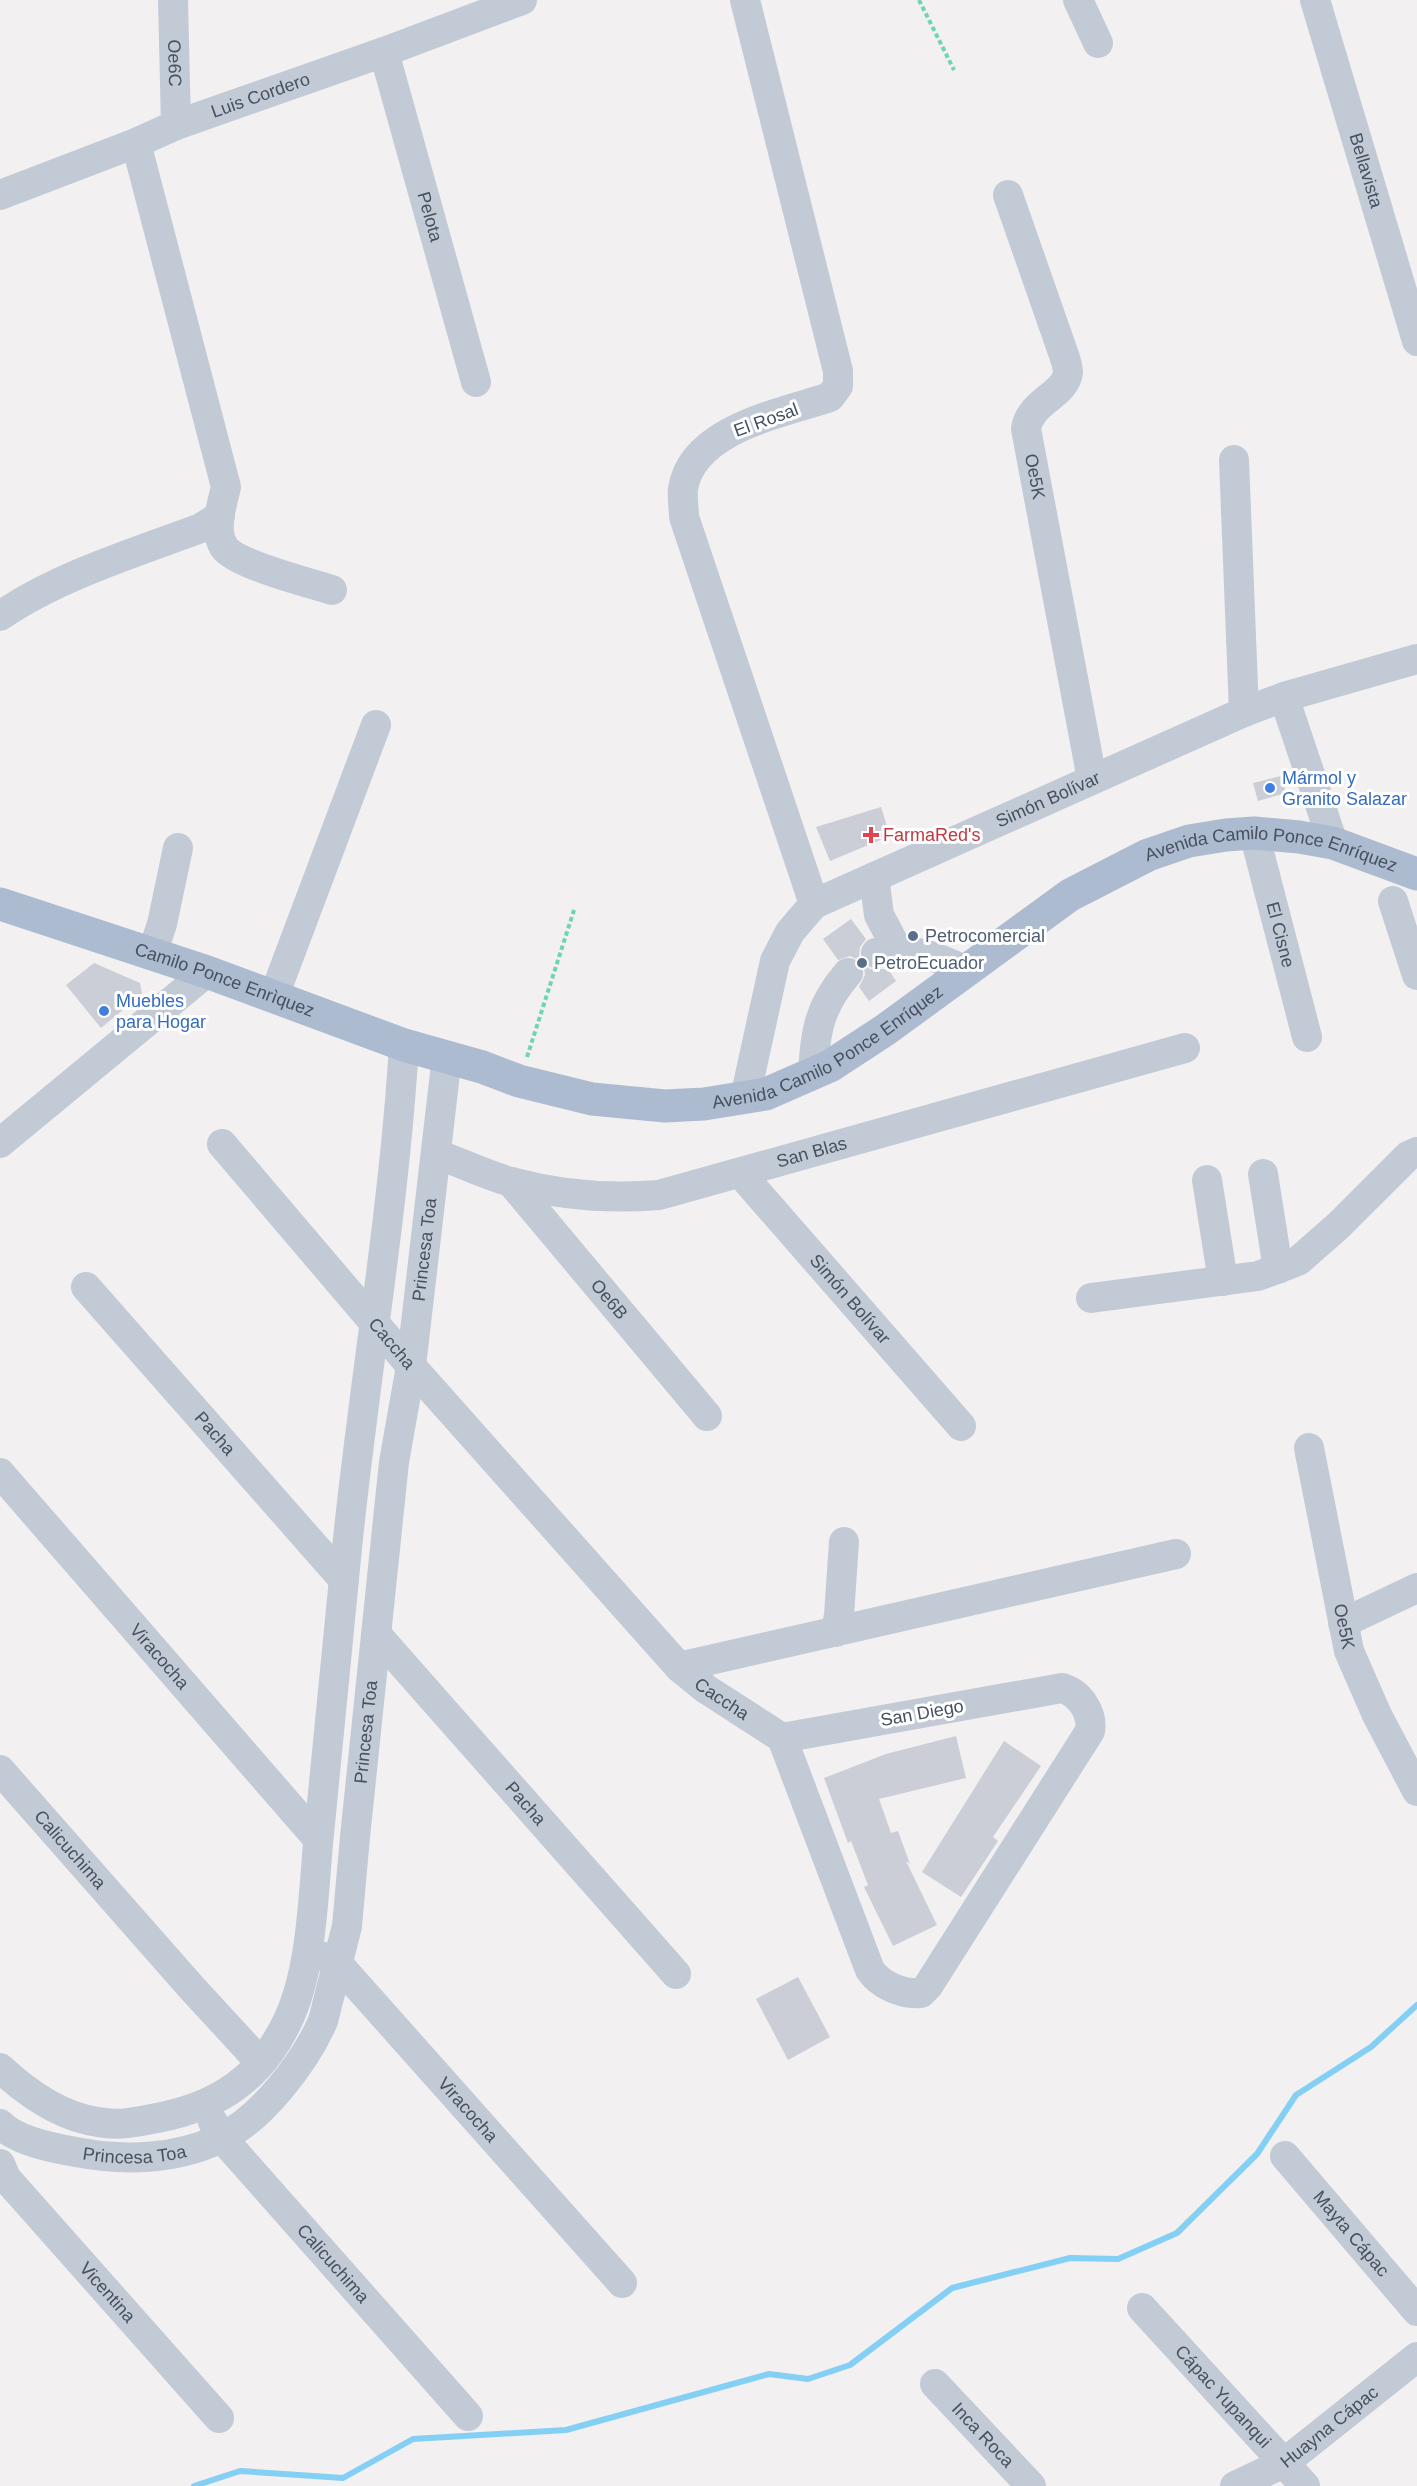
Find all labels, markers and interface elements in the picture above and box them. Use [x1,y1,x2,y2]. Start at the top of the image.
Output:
street label: Oe6C [164,39,185,87]
street label: Luis Cordero [209,69,312,122]
street label: Bellavista [1345,131,1387,211]
street label: Pelota [413,189,447,245]
street label: El Rosal [731,399,801,441]
street label: Oe5K [1021,452,1049,501]
street label: Simón Bolívar [993,768,1103,832]
place label: Mármol y Granito Salazar [1282,768,1407,809]
marker: Mármol y Granito Salazar [1263,781,1277,795]
street label: Avenida Camilo Ponce Enríquez [1142,823,1400,876]
place label: FarmaRed's [883,825,980,845]
marker: FarmaRed's [864,828,878,842]
street label: El Cisne [1262,900,1299,970]
place label: Petrocomercial [925,926,1045,946]
marker: Petrocomercial [906,929,920,943]
street label: Camilo Ponce Enrìquez [132,939,317,1021]
place label: PetroEcuador [874,953,984,973]
marker: PetroEcuador [855,956,869,970]
street label: Avenida Camilo Ponce Enríquez [711,981,947,1113]
place label: Muebles para Hogar [116,991,206,1032]
marker: Muebles para Hogar [97,1004,111,1018]
street label: San Blas [774,1133,849,1172]
street label: Princesa Toa [409,1196,441,1302]
street label: Simón Bolívar [806,1250,895,1348]
street label: Oe6B [587,1275,632,1323]
street label: Caccha [364,1314,420,1374]
street label: Pacha [190,1408,240,1460]
street label: Oe5K [1330,1602,1358,1651]
street label: Viracocha [126,1620,194,1694]
street label: Caccha [690,1674,754,1725]
street label: Princesa Toa [351,1678,381,1785]
street label: San Diego [879,1696,965,1730]
street label: Pacha [501,1778,551,1830]
street label: Calicuchima [30,1806,111,1894]
street label: Viracocha [434,2073,502,2147]
street label: Princesa Toa [81,2141,189,2167]
street label: Mayta Cápac [1309,2187,1393,2281]
street label: Calicuchima [293,2220,374,2308]
street label: Vicentina [75,2258,140,2327]
street label: Cápac Yupanqui [1171,2341,1275,2452]
street label: Huayna Cápac [1276,2382,1382,2472]
street label: Inca Roca [948,2399,1019,2472]

